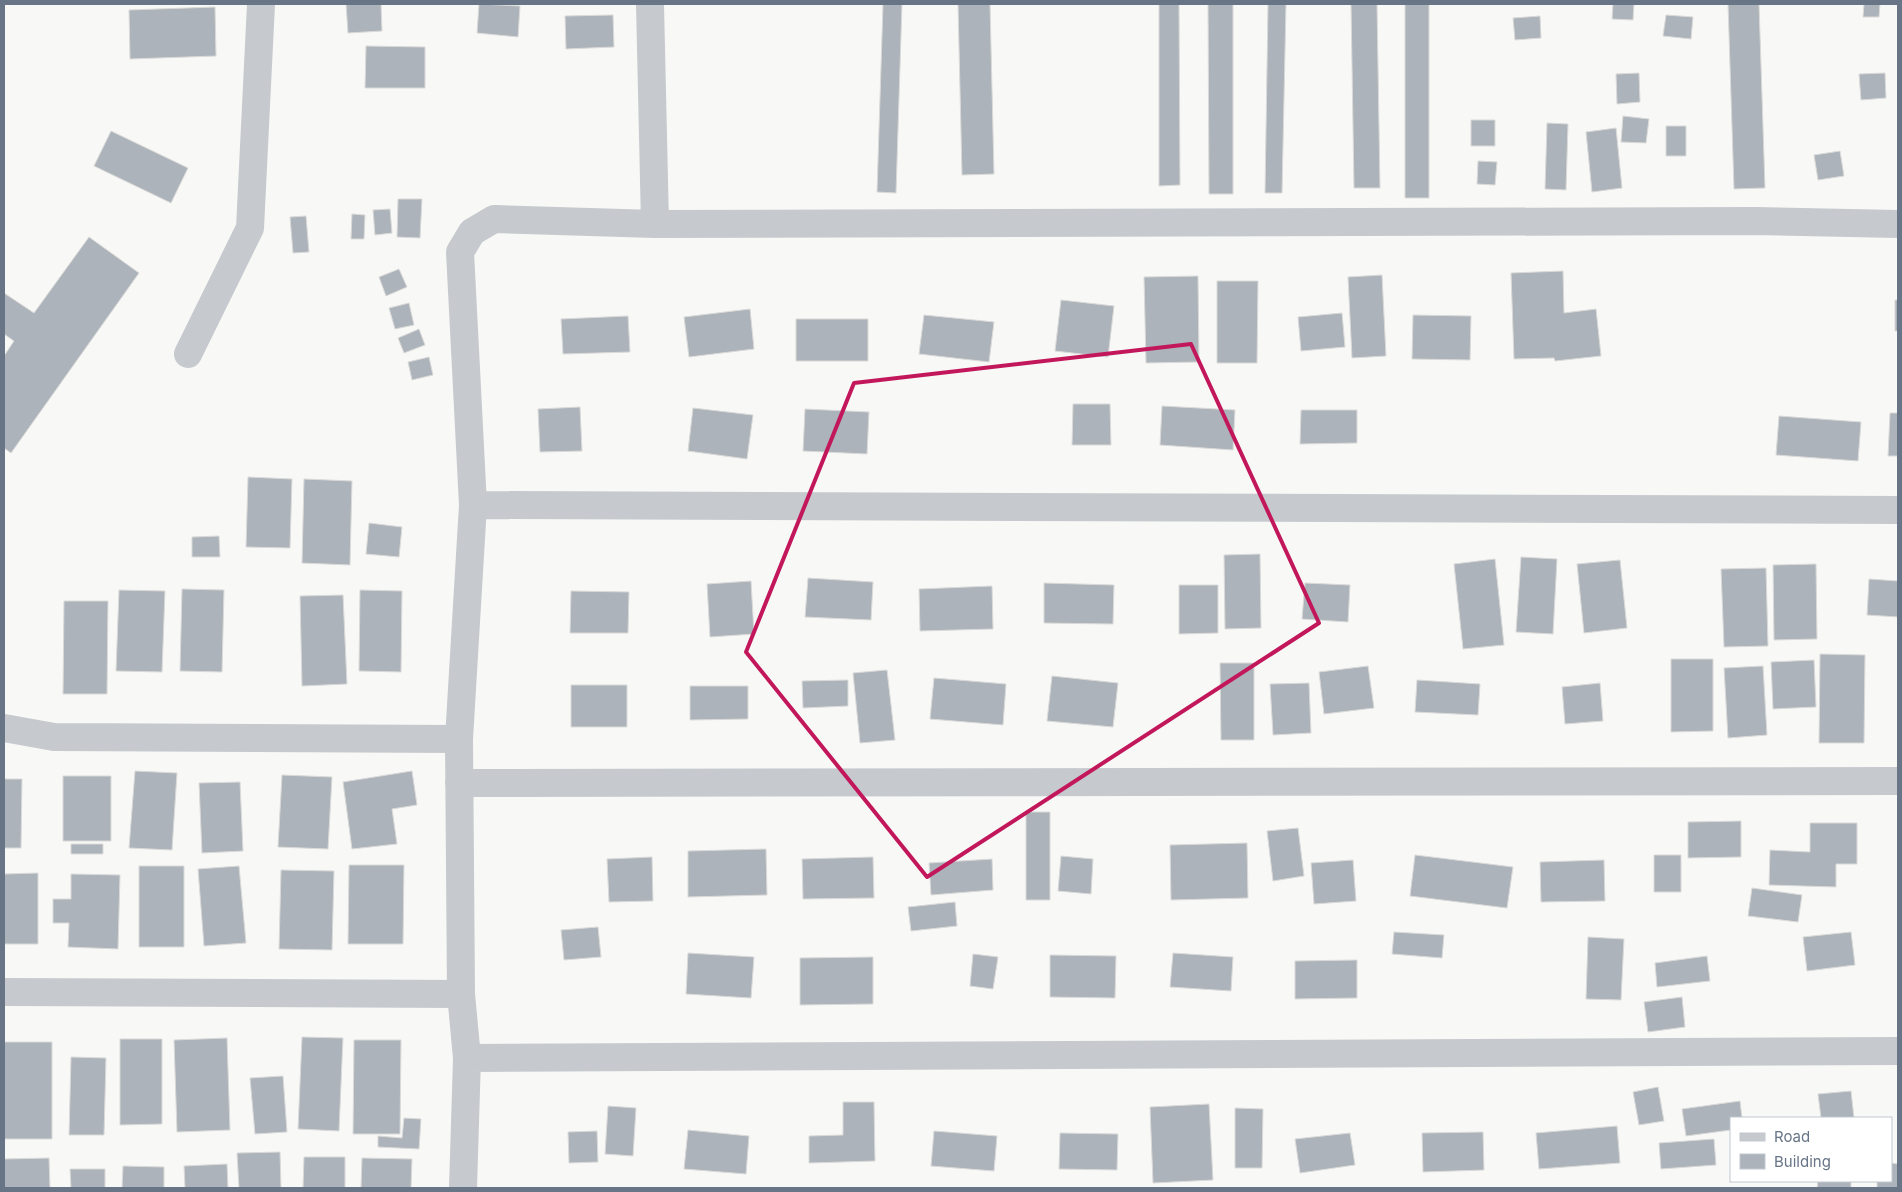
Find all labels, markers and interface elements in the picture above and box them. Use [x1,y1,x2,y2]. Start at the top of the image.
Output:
legend [1730,1117,1892,1182]
text: Road [1774,1127,1810,1146]
text: Building [1774,1152,1831,1171]

